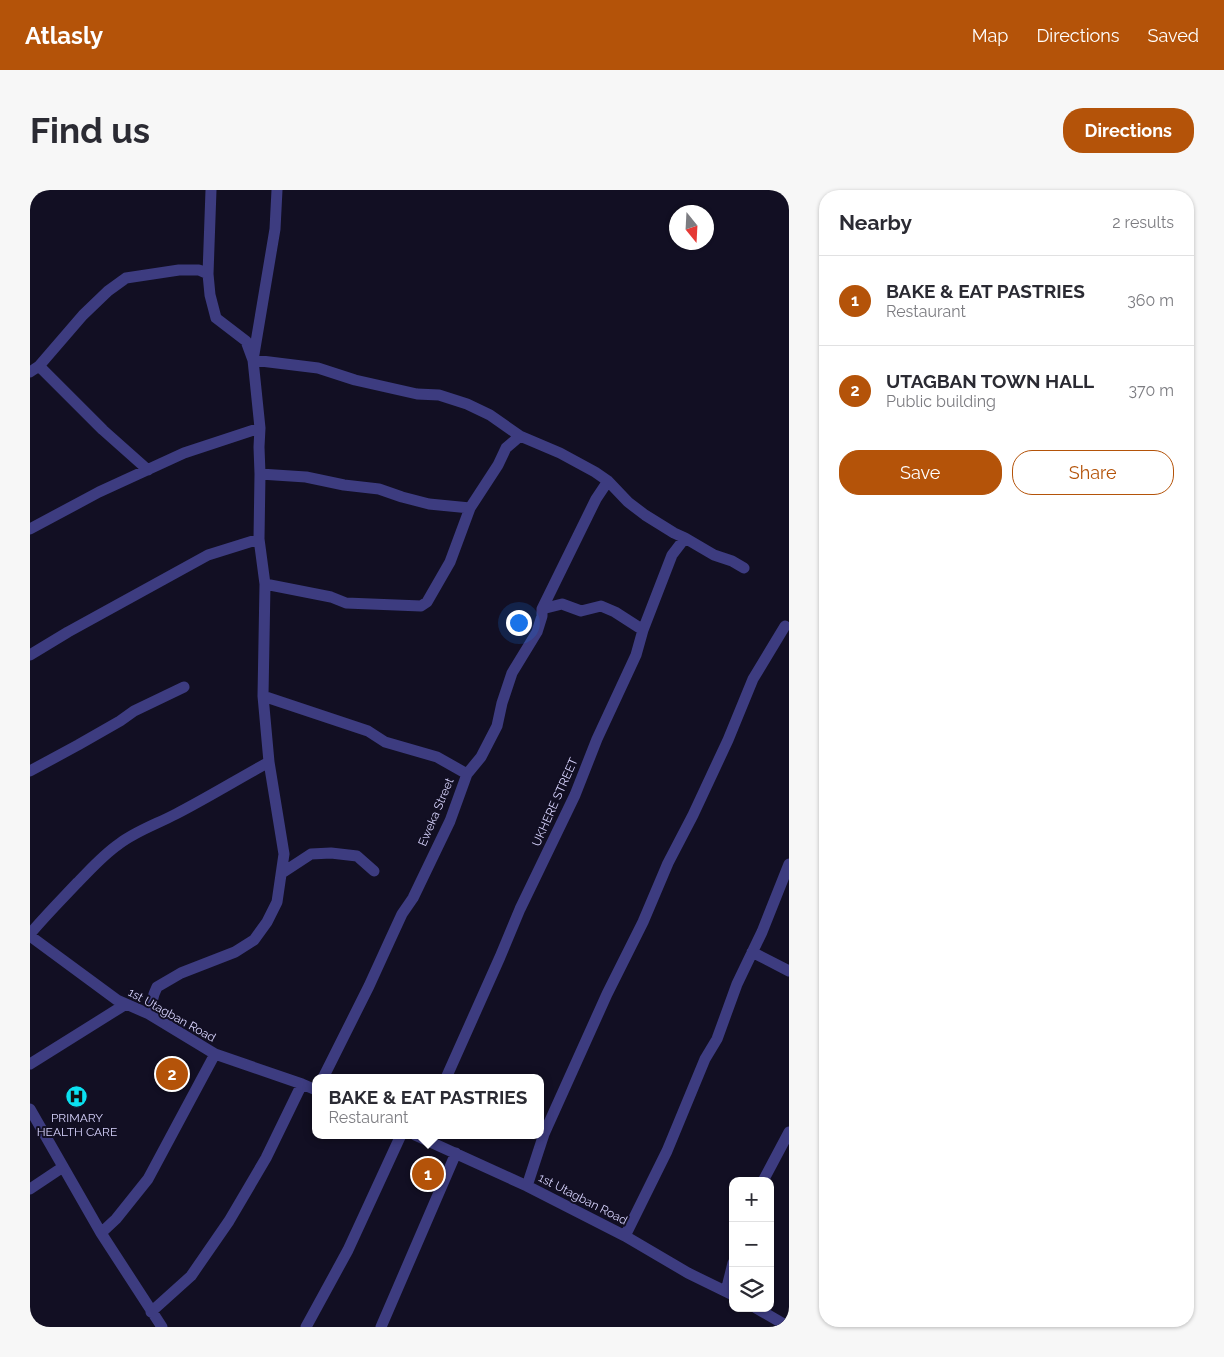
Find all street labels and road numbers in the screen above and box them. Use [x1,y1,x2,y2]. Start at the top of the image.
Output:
street label: UKHERE STREET [529,755,581,848]
street label: Eweka Street [415,776,457,848]
street label: 1st Utagban Road [126,985,218,1045]
street label: 1st Utagban Road [536,1171,630,1227]

